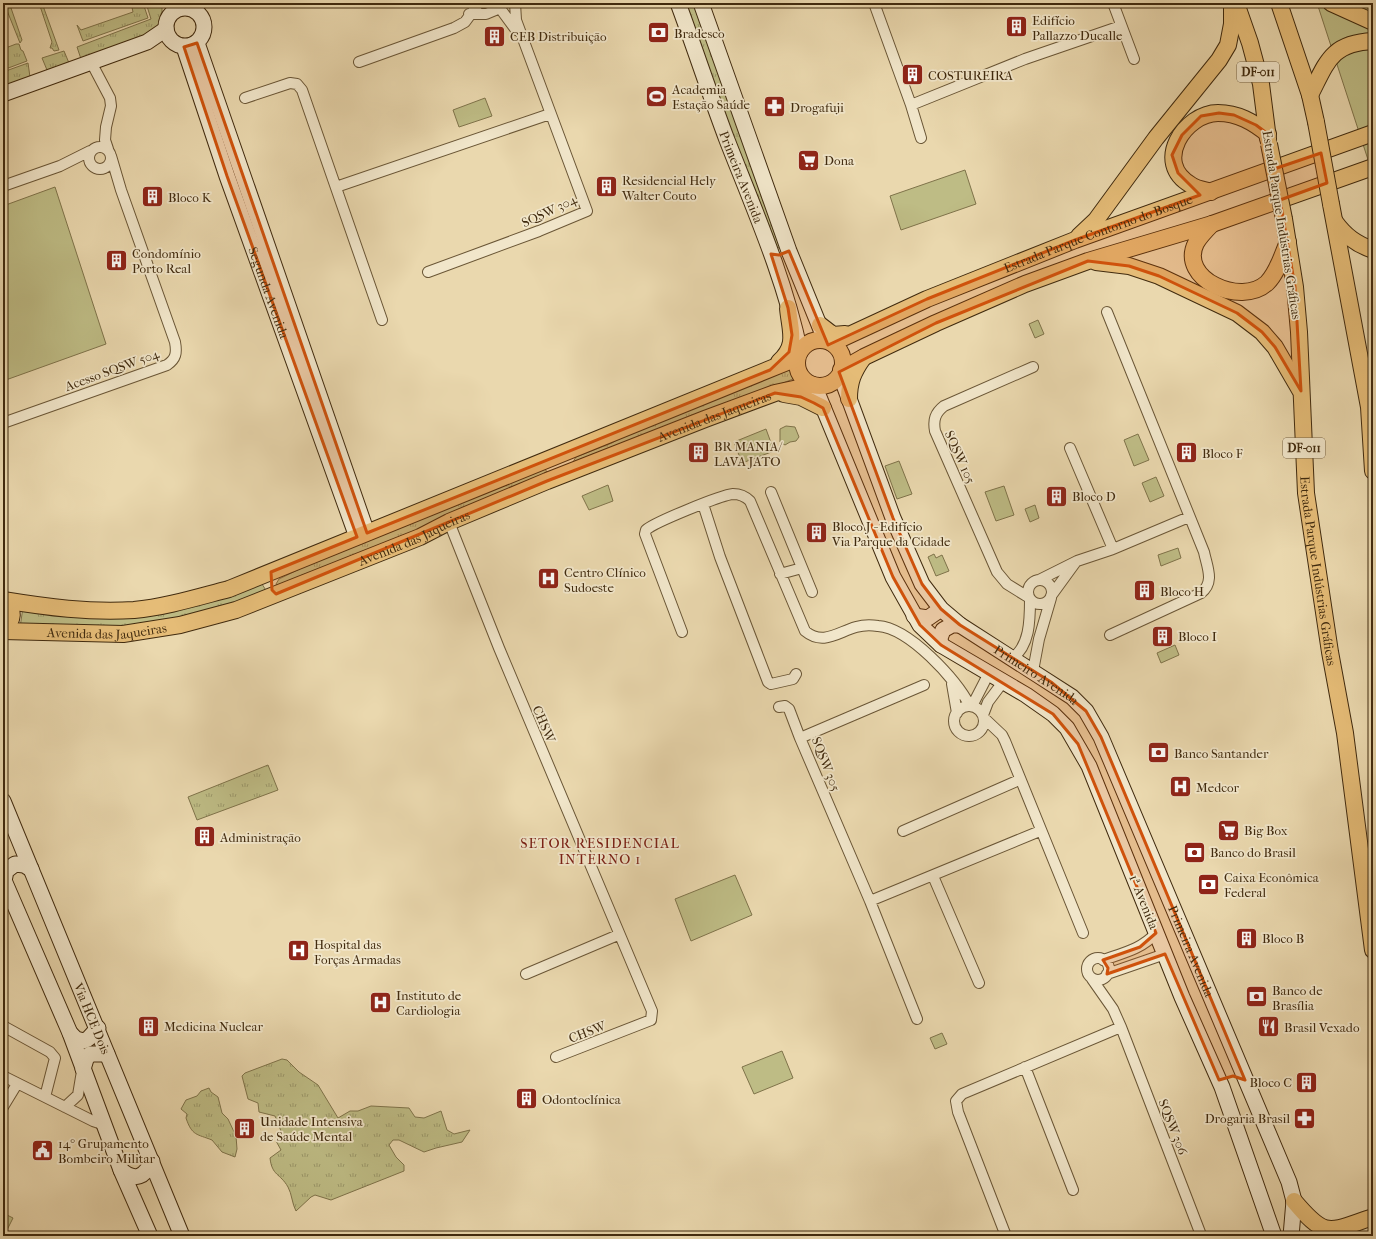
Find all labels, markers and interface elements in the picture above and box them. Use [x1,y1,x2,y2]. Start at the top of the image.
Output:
place label: Edifício Pallazzo Ducalle [1032,13,1123,43]
building icon: Edifício Pallazzo Ducalle [1004,14,1030,40]
bank icon: Bradesco [645,20,671,46]
building icon: CEB Distribuição [481,23,507,49]
place label: Bradesco [674,26,725,41]
place label: CEB Distribuição [510,29,607,45]
building icon: COSTUREIRA [900,62,926,88]
road number: DF-011 [1237,62,1279,82]
place label: COSTUREIRA [928,68,1013,83]
place label: Academia Estação Saúde [671,82,751,113]
sports icon: Academia Estação Saúde [643,83,669,109]
pharmacy icon: Drogafuji [762,94,788,120]
place label: Drogafuji [790,100,844,115]
street label: Primeira Avenida [717,129,767,226]
street label: Estrada Parque Indústrias Gráficas [1260,129,1304,321]
supermarket icon: Dona [795,147,821,173]
place label: Dona [824,153,855,168]
place label: Residencial Hely Walter Couto [621,173,717,203]
building icon: Residencial Hely Walter Couto [593,174,619,200]
building icon: Bloco K [139,184,165,210]
place label: Bloco K [168,190,212,205]
street label: Estrada Parque Contorno do Bosque [1001,191,1195,275]
street label: SQSW 304 [519,192,579,230]
street label: Segunda Avenida [246,245,293,341]
place label: Condomínio Porto Real [132,246,201,276]
building icon: Condomínio Porto Real [104,247,130,273]
street label: Acesso SQSW 504 [62,346,161,394]
street label: Avenida das Jaqueiras [654,388,773,445]
street label: SQSW 105 [942,428,978,486]
road number: DF-011 [1283,438,1325,458]
place label: BR MANIA/ LAVA JATO [714,439,783,469]
building icon: BR MANIA/ LAVA JATO [685,440,711,466]
building icon: Bloco F [1174,440,1200,466]
place label: Bloco F [1202,446,1243,461]
street label: Estrada Parque Indústrias Gráficas [1298,476,1340,667]
building icon: Bloco D [1044,483,1070,509]
place label: Bloco D [1072,489,1116,504]
street label: Avenida das Jaqueiras [355,507,472,569]
place label: Bloco J - Edifício Via Parque da Cidade [831,519,951,549]
building icon: Bloco J - Edifício Via Parque da Cidade [803,520,829,546]
place label: Centro Clínico Sudoeste [564,565,646,595]
hospital icon: Centro Clínico Sudoeste [535,566,561,592]
building icon: Bloco H [1131,578,1157,604]
place label: Bloco H [1160,584,1204,599]
street label: Avenida das Jaqueiras [46,620,168,642]
building icon: Bloco I [1149,623,1175,649]
place label: Bloco I [1178,629,1217,644]
street label: Primeiro Avenida [991,641,1083,708]
street label: CHSW [530,703,559,746]
street label: SQSW 305 [809,735,843,794]
bank icon: Banco Santander [1145,740,1171,766]
place label: Banco Santander [1174,746,1269,761]
hospital icon: Medcor [1167,774,1193,800]
place label: Medcor [1196,780,1239,795]
supermarket icon: Big Box [1215,817,1241,843]
place label: Big Box [1244,823,1288,838]
building icon: Administração [192,824,218,850]
place label: Administração [219,830,301,846]
district label: SETOR RESIDENCIAL INTERNO 1 [520,835,680,868]
bank icon: Banco do Brasil [1182,839,1208,865]
place label: Banco do Brasil [1210,845,1296,860]
place label: Caixa Econômica Federal [1224,870,1320,900]
bank icon: Caixa Econômica Federal [1195,871,1221,897]
street label: 1ª Avenida [1126,873,1162,932]
street label: Primeira Avenida [1165,903,1218,1000]
building icon: Bloco B [1234,925,1260,951]
place label: Bloco B [1262,931,1304,946]
place label: Hospital das Forças Armadas [314,937,401,968]
hospital icon: Hospital das Forças Armadas [286,938,312,964]
street label: Via HCE Dois [71,979,114,1056]
place label: Banco de Brasília [1272,983,1323,1013]
bank icon: Banco de Brasília [1244,984,1270,1010]
place label: Instituto de Cardiologia [396,988,462,1018]
hospital icon: Instituto de Cardiologia [368,989,394,1015]
building icon: Medicina Nuclear [135,1013,161,1039]
restaurant icon: Brasil Vexado [1256,1014,1282,1040]
street label: CHSW [566,1018,609,1046]
place label: Medicina Nuclear [164,1019,263,1034]
place label: Brasil Vexado [1284,1020,1360,1035]
building icon: Bloco C [1294,1069,1320,1095]
place label: Bloco C [1250,1075,1292,1090]
building icon: Odontoclínica [514,1086,540,1112]
place label: Odontoclínica [542,1092,622,1107]
street label: SQSW 306 [1156,1097,1191,1158]
pharmacy icon: Drogaria Brasil [1292,1105,1318,1131]
place label: Drogaria Brasil [1205,1111,1290,1126]
place label: Unidade Intensiva de Saúde Mental [260,1114,364,1144]
building icon: Unidade Intensiva de Saúde Mental [232,1115,258,1141]
place label: 14° Grupamento Bombeiro Militar [58,1136,155,1166]
public building icon: 14° Grupamento Bombeiro Militar [30,1137,56,1163]

